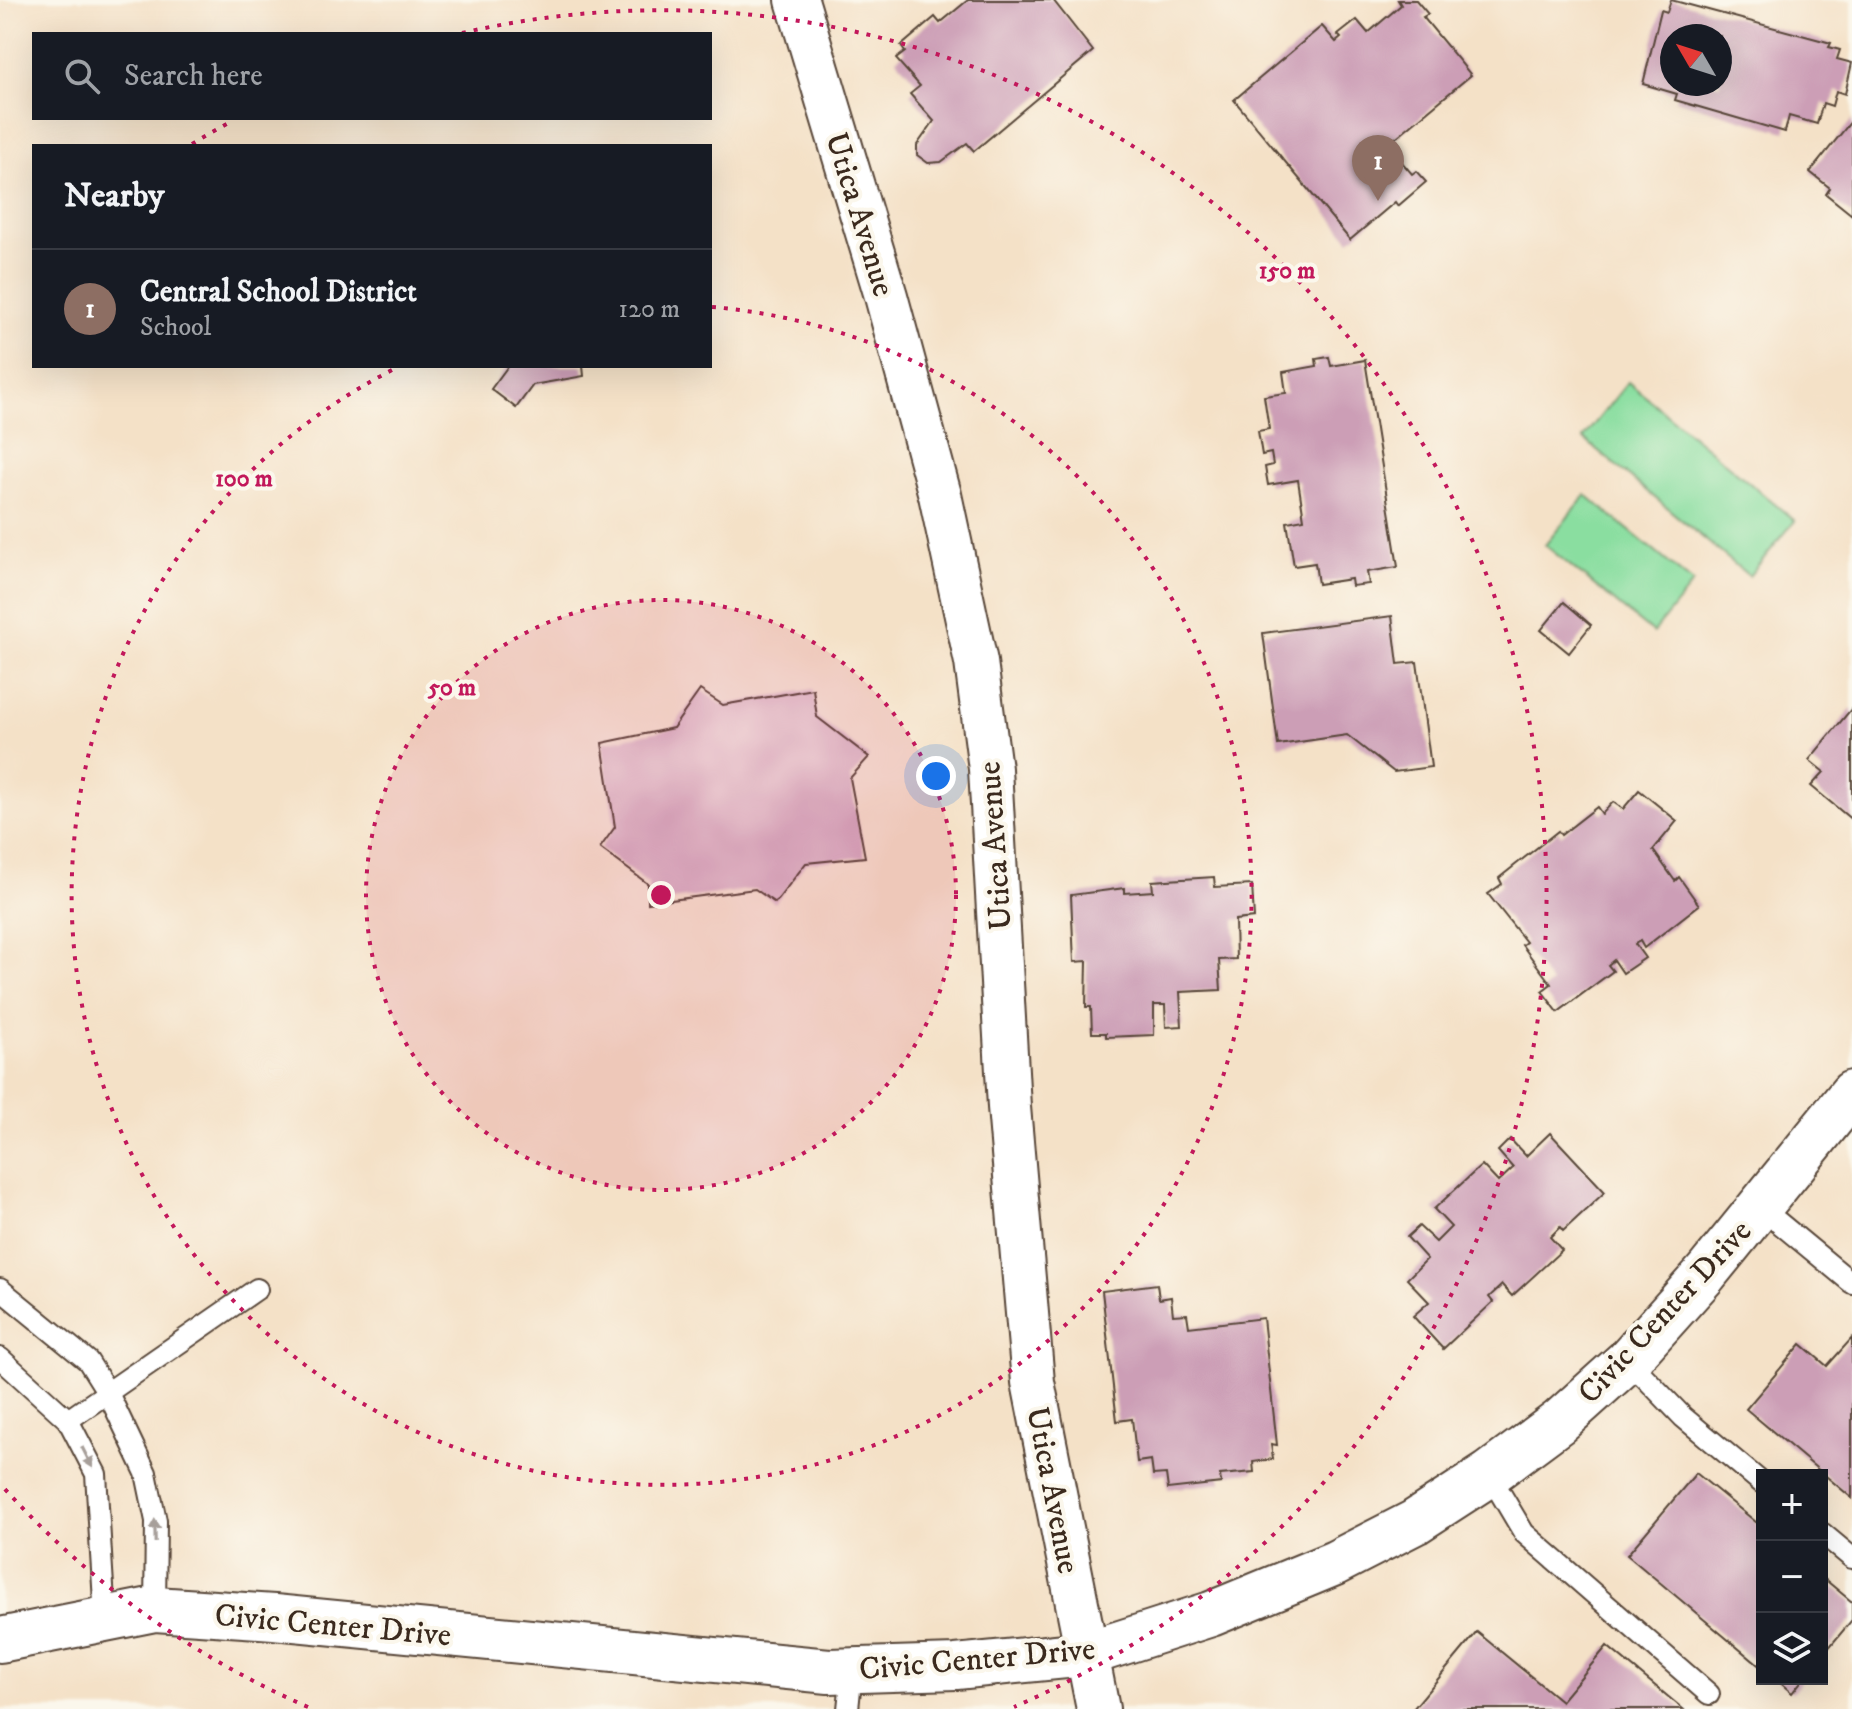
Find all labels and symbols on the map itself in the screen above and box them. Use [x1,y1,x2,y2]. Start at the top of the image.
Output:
north arrow [1660,24,1732,96]
street label: Utica Avenue [815,128,903,301]
pin: 1 [1352,135,1404,201]
text: 150 m [1259,256,1315,286]
text: 100 m [215,464,273,494]
text: 50 m [427,673,476,703]
your location [916,756,956,796]
street label: Utica Avenue [970,760,1022,932]
centre of rings [647,881,675,909]
street label: Civic Center Drive [1570,1212,1761,1413]
street label: Utica Avenue [1016,1404,1088,1577]
one-way arrow [81,1446,94,1469]
one-way arrow [149,1518,162,1543]
street label: Civic Center Drive [213,1596,453,1656]
street label: Civic Center Drive [857,1630,1097,1690]

